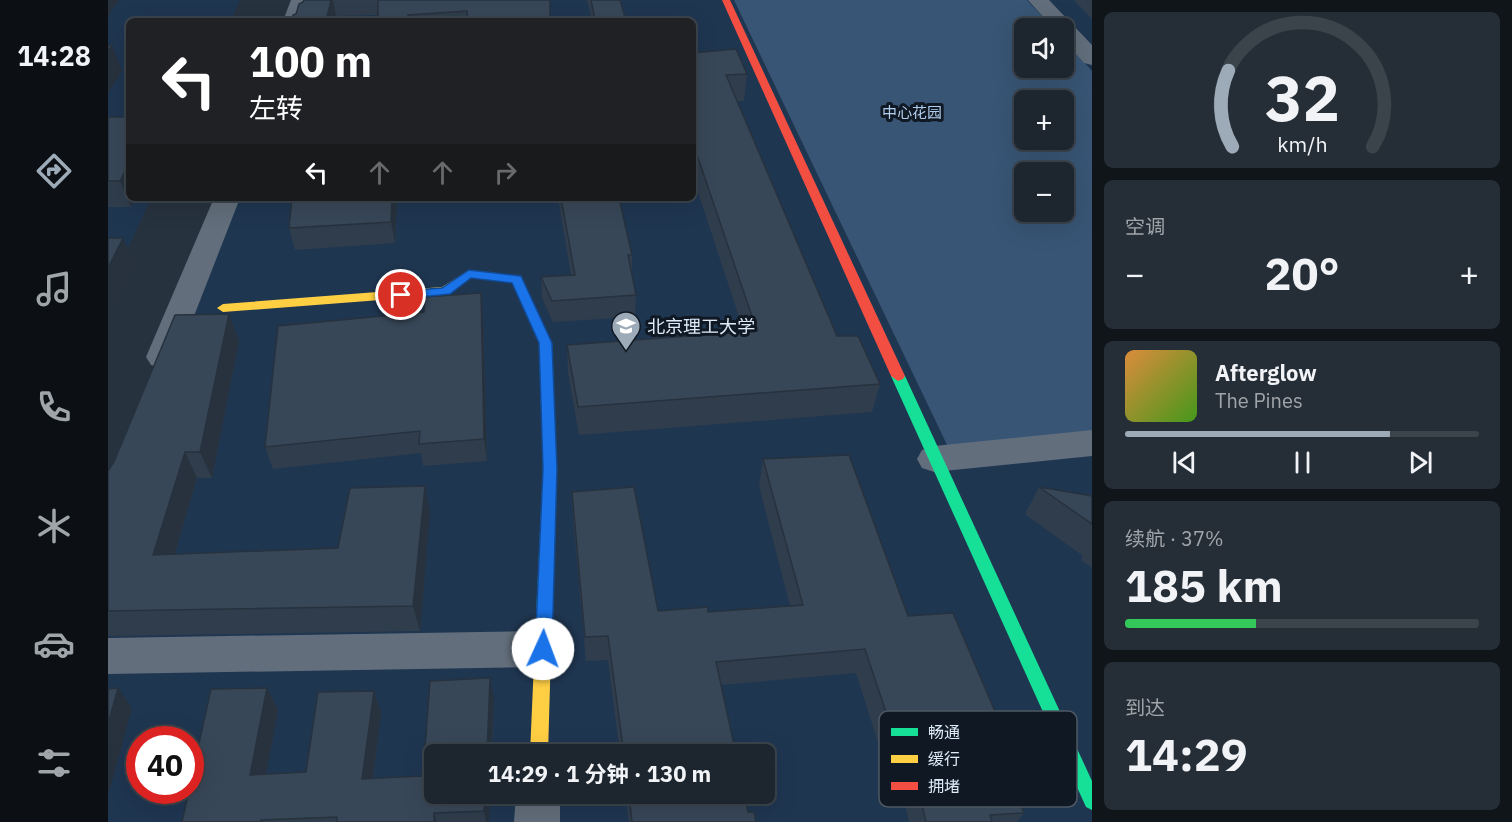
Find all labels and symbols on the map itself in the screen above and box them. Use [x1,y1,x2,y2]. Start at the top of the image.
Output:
park label: 中心花园 [882,103,942,122]
pin [375,269,426,320]
school or university icon: 北京理工大学 [610,310,642,352]
place label: 北京理工大学 [647,315,755,338]
position arrow [511,617,575,681]
legend [879,711,1077,807]
text: 畅通 [928,722,960,742]
speed limit sign: 40 [126,726,204,804]
text: 缓行 [928,749,960,769]
text: 拥堵 [928,776,960,796]

